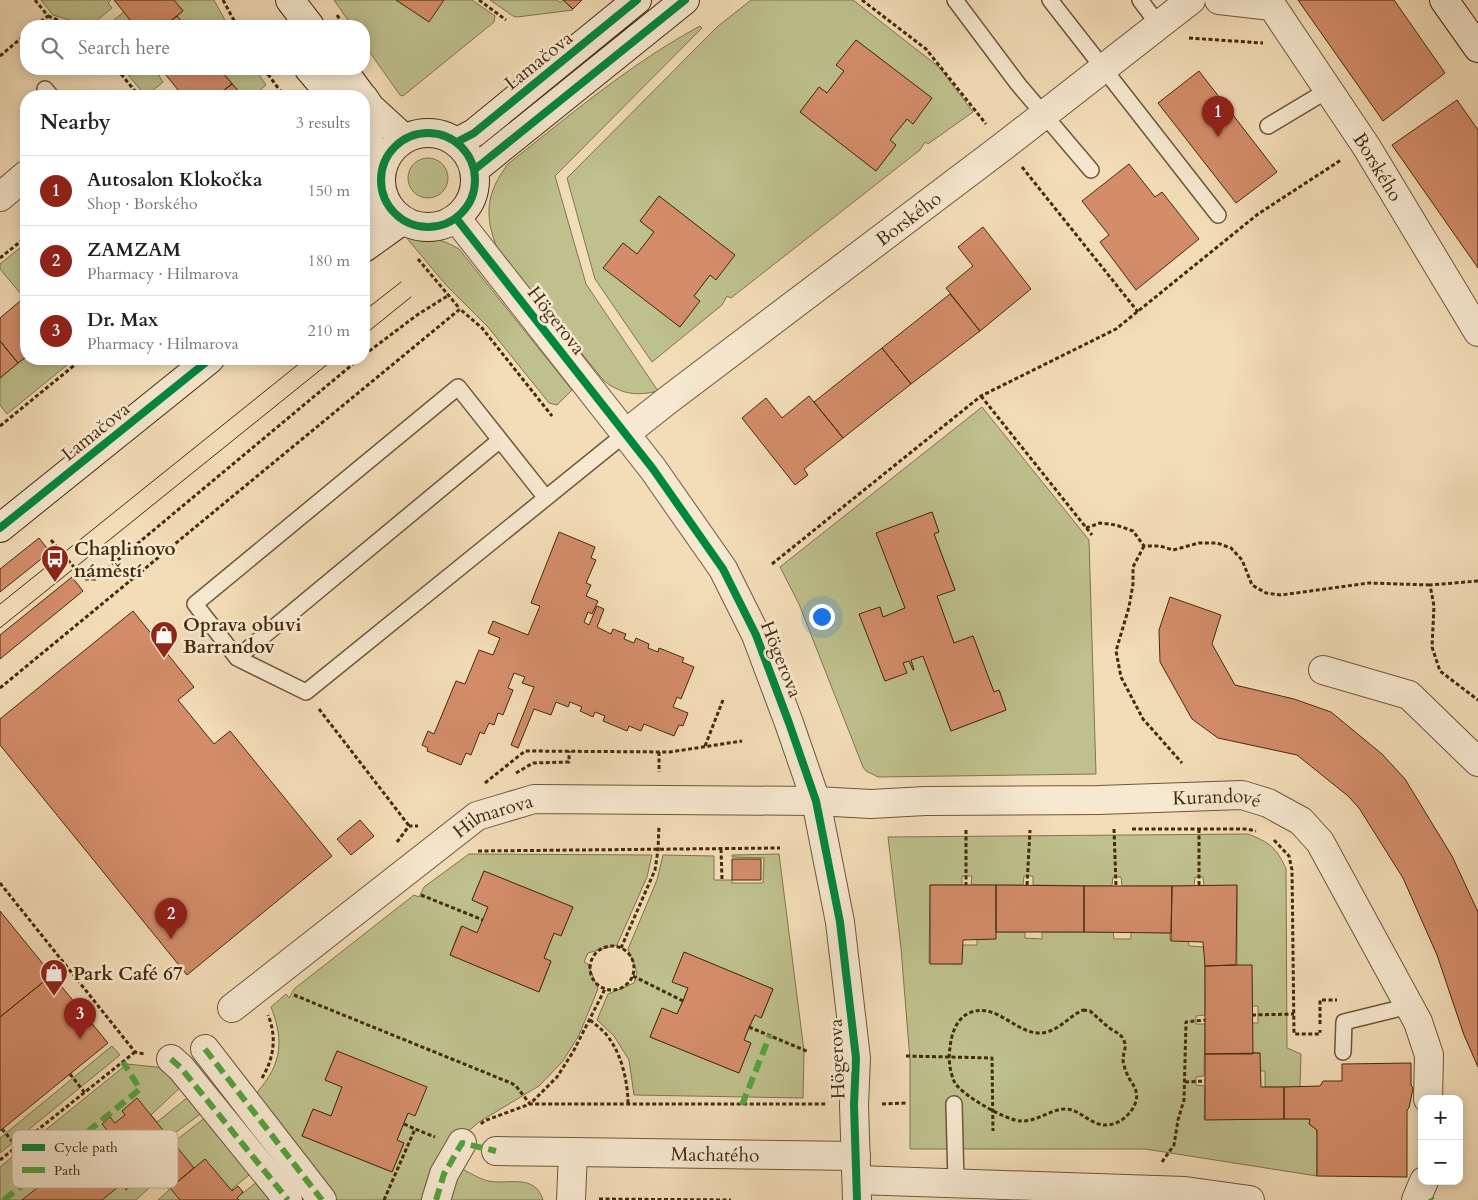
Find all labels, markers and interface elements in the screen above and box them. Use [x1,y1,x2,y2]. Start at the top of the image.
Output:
search box [20,20,370,75]
street label: Lamačova [499,25,578,96]
icon: search [38,34,66,62]
text: Search here [78,35,170,61]
pin: 1 [1202,96,1234,137]
text: Nearby [40,108,111,137]
text: 3 results [296,112,350,134]
street label: Borského [1347,128,1408,206]
text: Autosalon Klokočka [87,167,262,193]
text: 1 [52,180,60,202]
text: 150 m [308,180,350,202]
street label: Borského [871,186,947,252]
text: Shop · Borského [87,193,198,215]
text: ZAMZAM [87,237,181,263]
text: 2 [52,250,60,272]
text: 180 m [308,250,350,272]
text: Pharmacy · Hilmarova [87,263,239,285]
street label: Högerova [521,281,591,360]
text: Dr. Max [87,307,158,333]
text: 3 [52,320,60,342]
text: 210 m [308,320,350,342]
text: Pharmacy · Hilmarova [87,333,239,355]
street label: Lamačova [56,396,135,467]
place label: Chaplinovo náměstí [74,536,176,584]
bus stop icon: Chaplinovo náměstí [40,544,70,583]
your location [809,604,835,630]
place label: Oprava obuvi Barrandov [183,612,301,660]
street label: Högerova [754,617,808,702]
shop icon: Oprava obuvi Barrandov [149,620,179,659]
street label: Kurandové [1172,783,1264,814]
street label: Hilmarova [448,788,536,844]
pin: 2 [155,898,187,939]
shop icon: Park Café 67 [39,958,69,997]
place label: Park Café 67 [73,961,183,987]
pin: 3 [64,998,96,1039]
street label: Högerova [823,1018,851,1100]
map controls [1418,1095,1463,1185]
button: + [1418,1095,1463,1140]
legend [12,1130,178,1188]
text: Cycle path [54,1138,118,1157]
button: − [1418,1140,1463,1185]
street label: Machatého [670,1141,760,1169]
text: Path [54,1161,81,1180]

